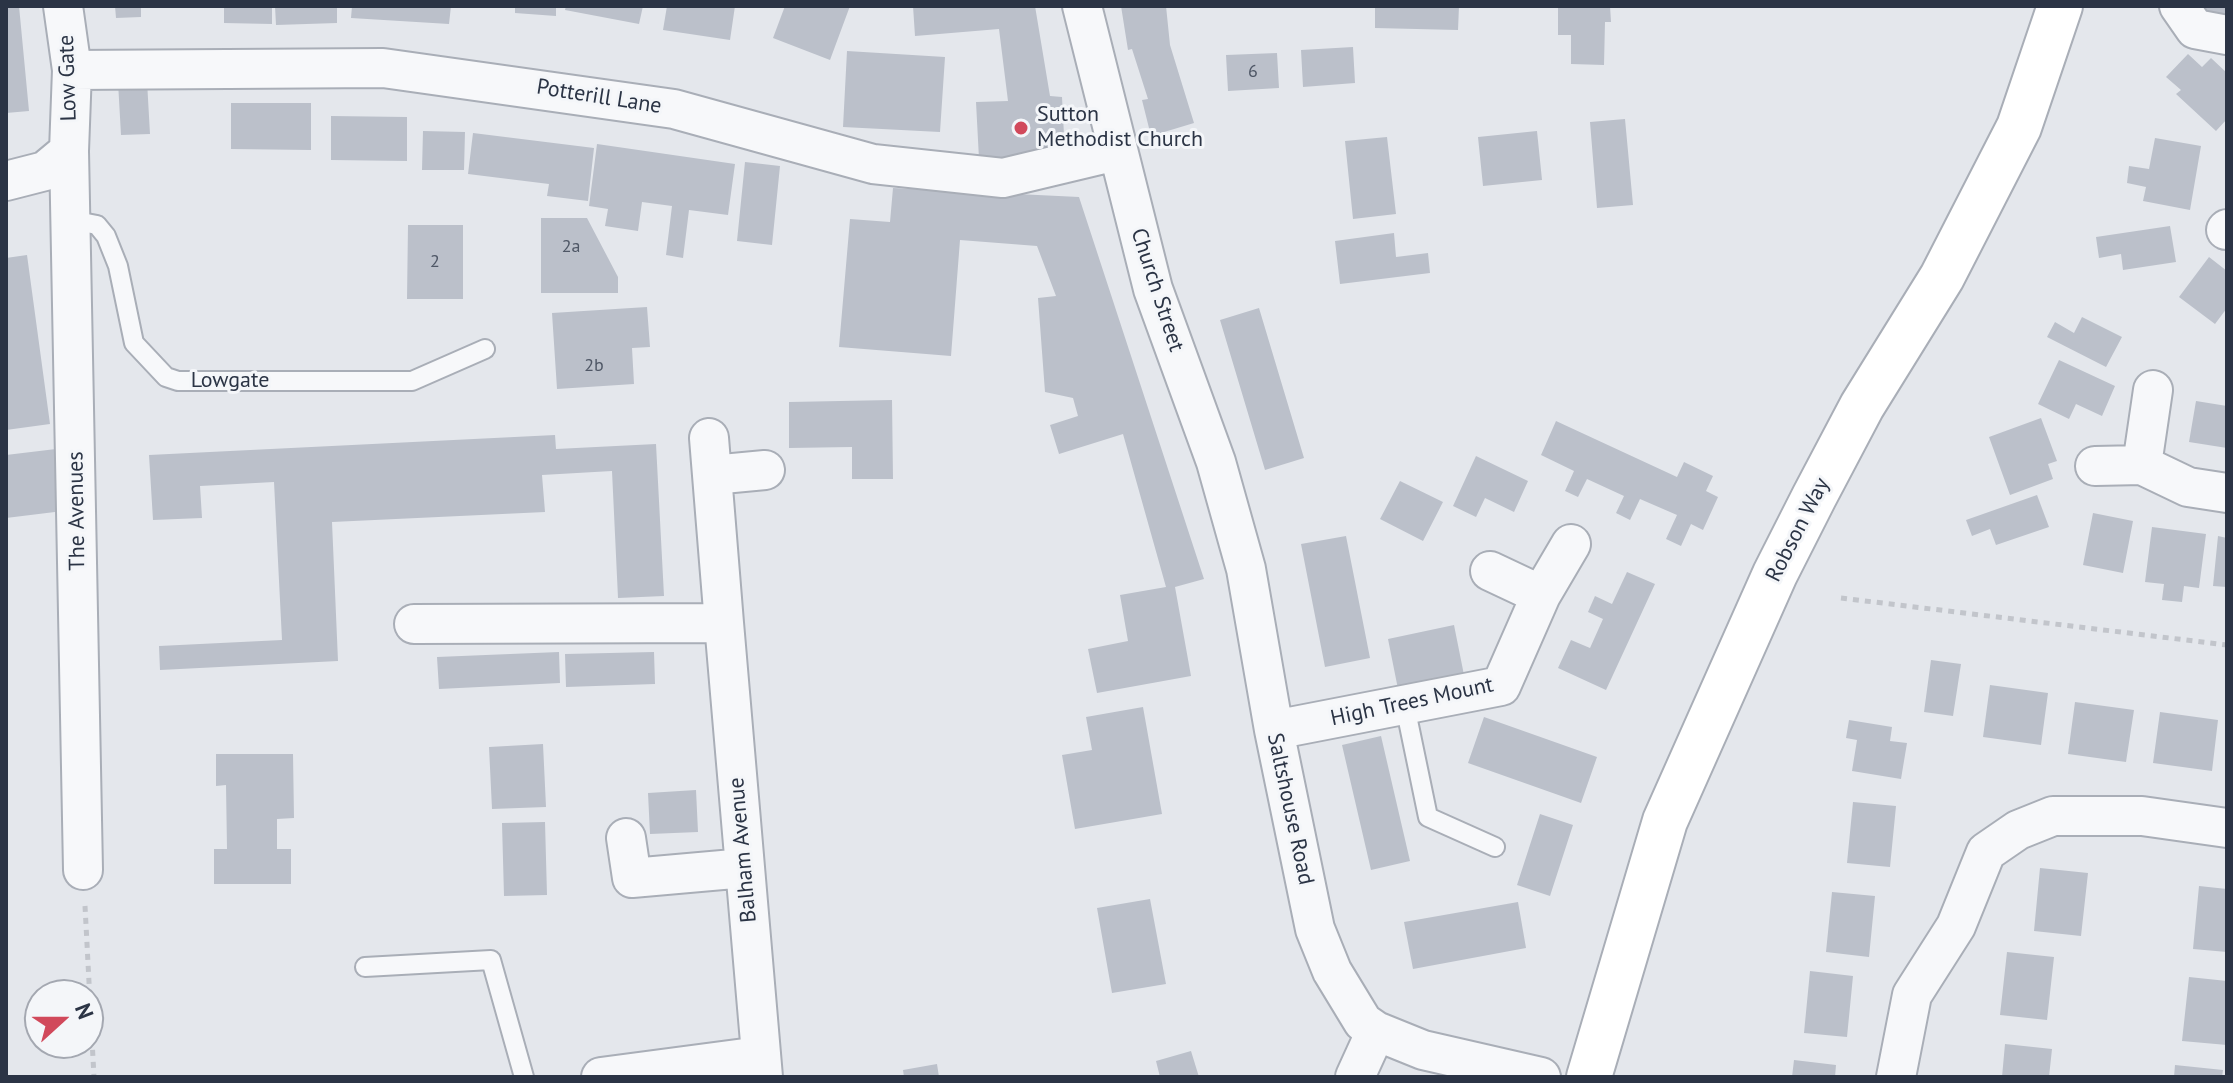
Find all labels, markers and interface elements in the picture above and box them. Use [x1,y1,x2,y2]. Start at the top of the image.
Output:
street label: Low Gate [53,34,83,122]
house number: 6 [1248,61,1258,83]
street label: Potterill Lane [535,74,663,120]
place label: Sutton Methodist Church [1037,102,1203,154]
marker: Sutton Methodist Church [1012,119,1030,137]
street label: Church Street [1125,225,1189,355]
house number: 2a [562,236,580,258]
house number: 2 [430,251,440,273]
house number: 2b [584,355,604,377]
street label: Lowgate [191,368,269,394]
street label: The Avenues [63,451,91,571]
street label: Robson Way [1761,474,1835,586]
street label: High Trees Mount [1328,672,1496,732]
street label: Saltshouse Road [1261,731,1319,887]
street label: Balham Avenue [724,776,762,924]
north arrow [24,979,104,1059]
text: N [69,999,100,1023]

